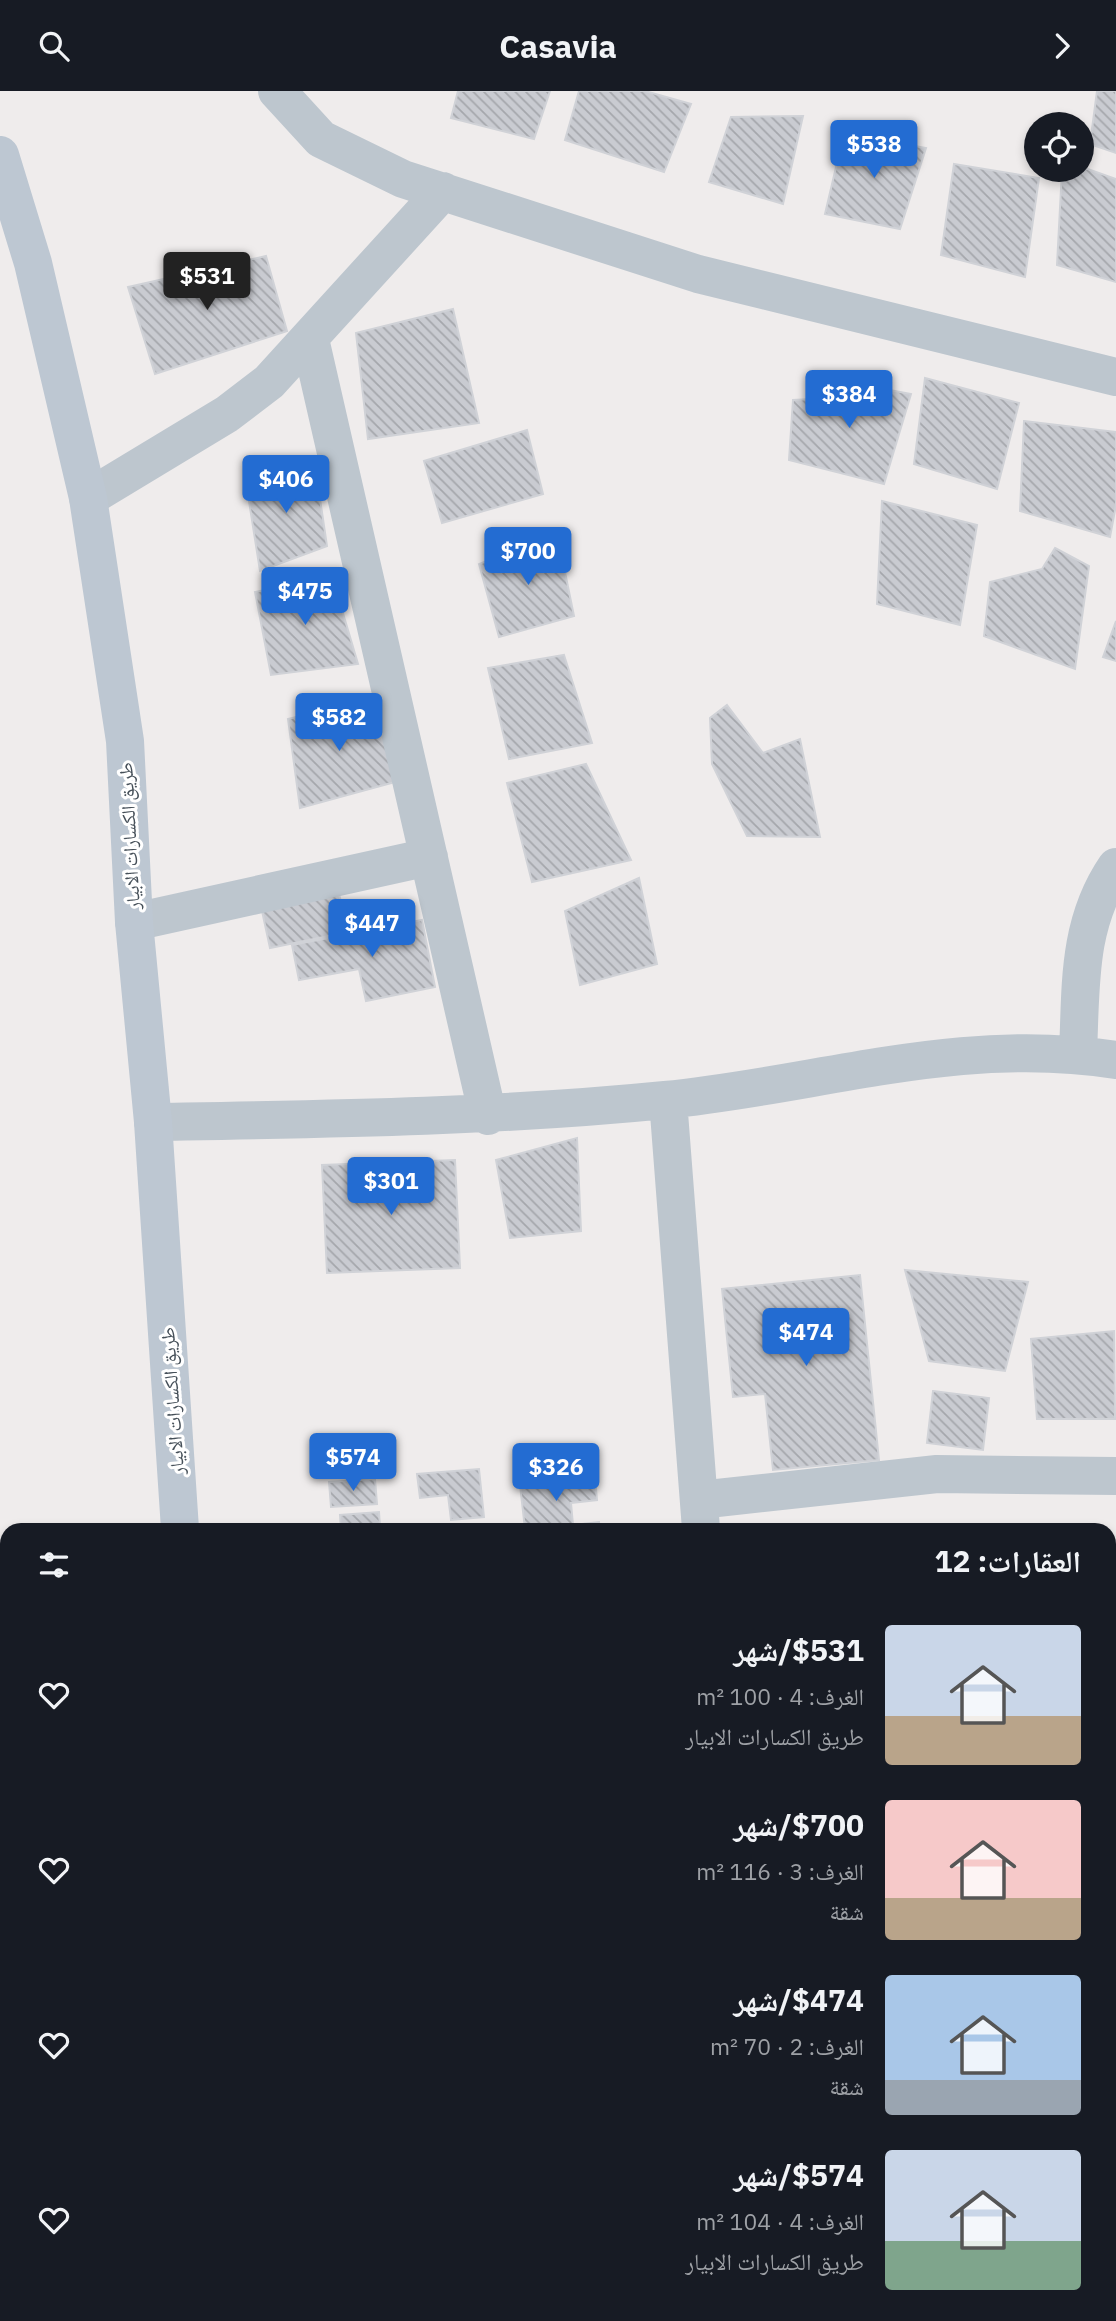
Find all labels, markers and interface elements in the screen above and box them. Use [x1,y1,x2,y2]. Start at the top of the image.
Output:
text: Casavia [499,25,617,67]
icon: search [35,27,73,65]
icon: forward [1043,27,1081,65]
map controls [1024,112,1094,182]
button: locate [1024,112,1094,182]
pin: $538 [833,120,915,180]
text: $538 [846,128,902,158]
pin: $531 [166,253,248,312]
text: $531 [179,260,235,290]
pin: $384 [808,371,890,430]
text: $384 [821,378,877,408]
pin: $406 [245,455,327,515]
text: $406 [258,463,314,493]
pin: $700 [487,527,569,587]
text: $700 [500,535,556,565]
pin: $475 [264,567,346,627]
text: $475 [277,575,333,605]
pin: $582 [298,693,380,753]
text: $582 [311,701,367,731]
street label: طريق الكسارات الابيار [113,762,145,911]
pin: $447 [331,899,413,959]
text: $447 [344,907,400,937]
pin: $301 [350,1157,432,1217]
text: $301 [363,1165,419,1195]
pin: $474 [765,1309,847,1368]
text: $474 [778,1316,834,1346]
street label: طريق الكسارات الابيار [155,1327,189,1476]
pin: $574 [312,1433,394,1493]
text: $574 [325,1441,381,1471]
pin: $326 [515,1443,597,1503]
text: $326 [528,1451,584,1481]
text: العقارات: 12 [935,1541,1081,1580]
icon: filters [35,1546,73,1584]
text: $531/شهر [733,1630,864,1669]
icon: home [941,1653,1025,1737]
icon: heart [35,1676,73,1714]
text: الغرف: 4 · 100 m² [696,1681,864,1711]
text: طريق الكسارات الابيار [685,1721,864,1751]
text: $700/شهر [733,1805,864,1844]
icon: home [941,1828,1025,1912]
icon: heart [35,1851,73,1889]
text: الغرف: 3 · 116 m² [696,1856,864,1886]
text: شقة [830,1896,864,1926]
text: $474/شهر [733,1980,864,2019]
icon: home [941,2003,1025,2087]
icon: heart [35,2026,73,2064]
text: الغرف: 2 · 70 m² [710,2031,864,2061]
text: شقة [830,2071,864,2101]
text: $574/شهر [733,2155,864,2194]
icon: home [941,2178,1025,2262]
icon: heart [35,2201,73,2239]
text: الغرف: 4 · 104 m² [696,2206,864,2236]
text: طريق الكسارات الابيار [685,2246,864,2276]

